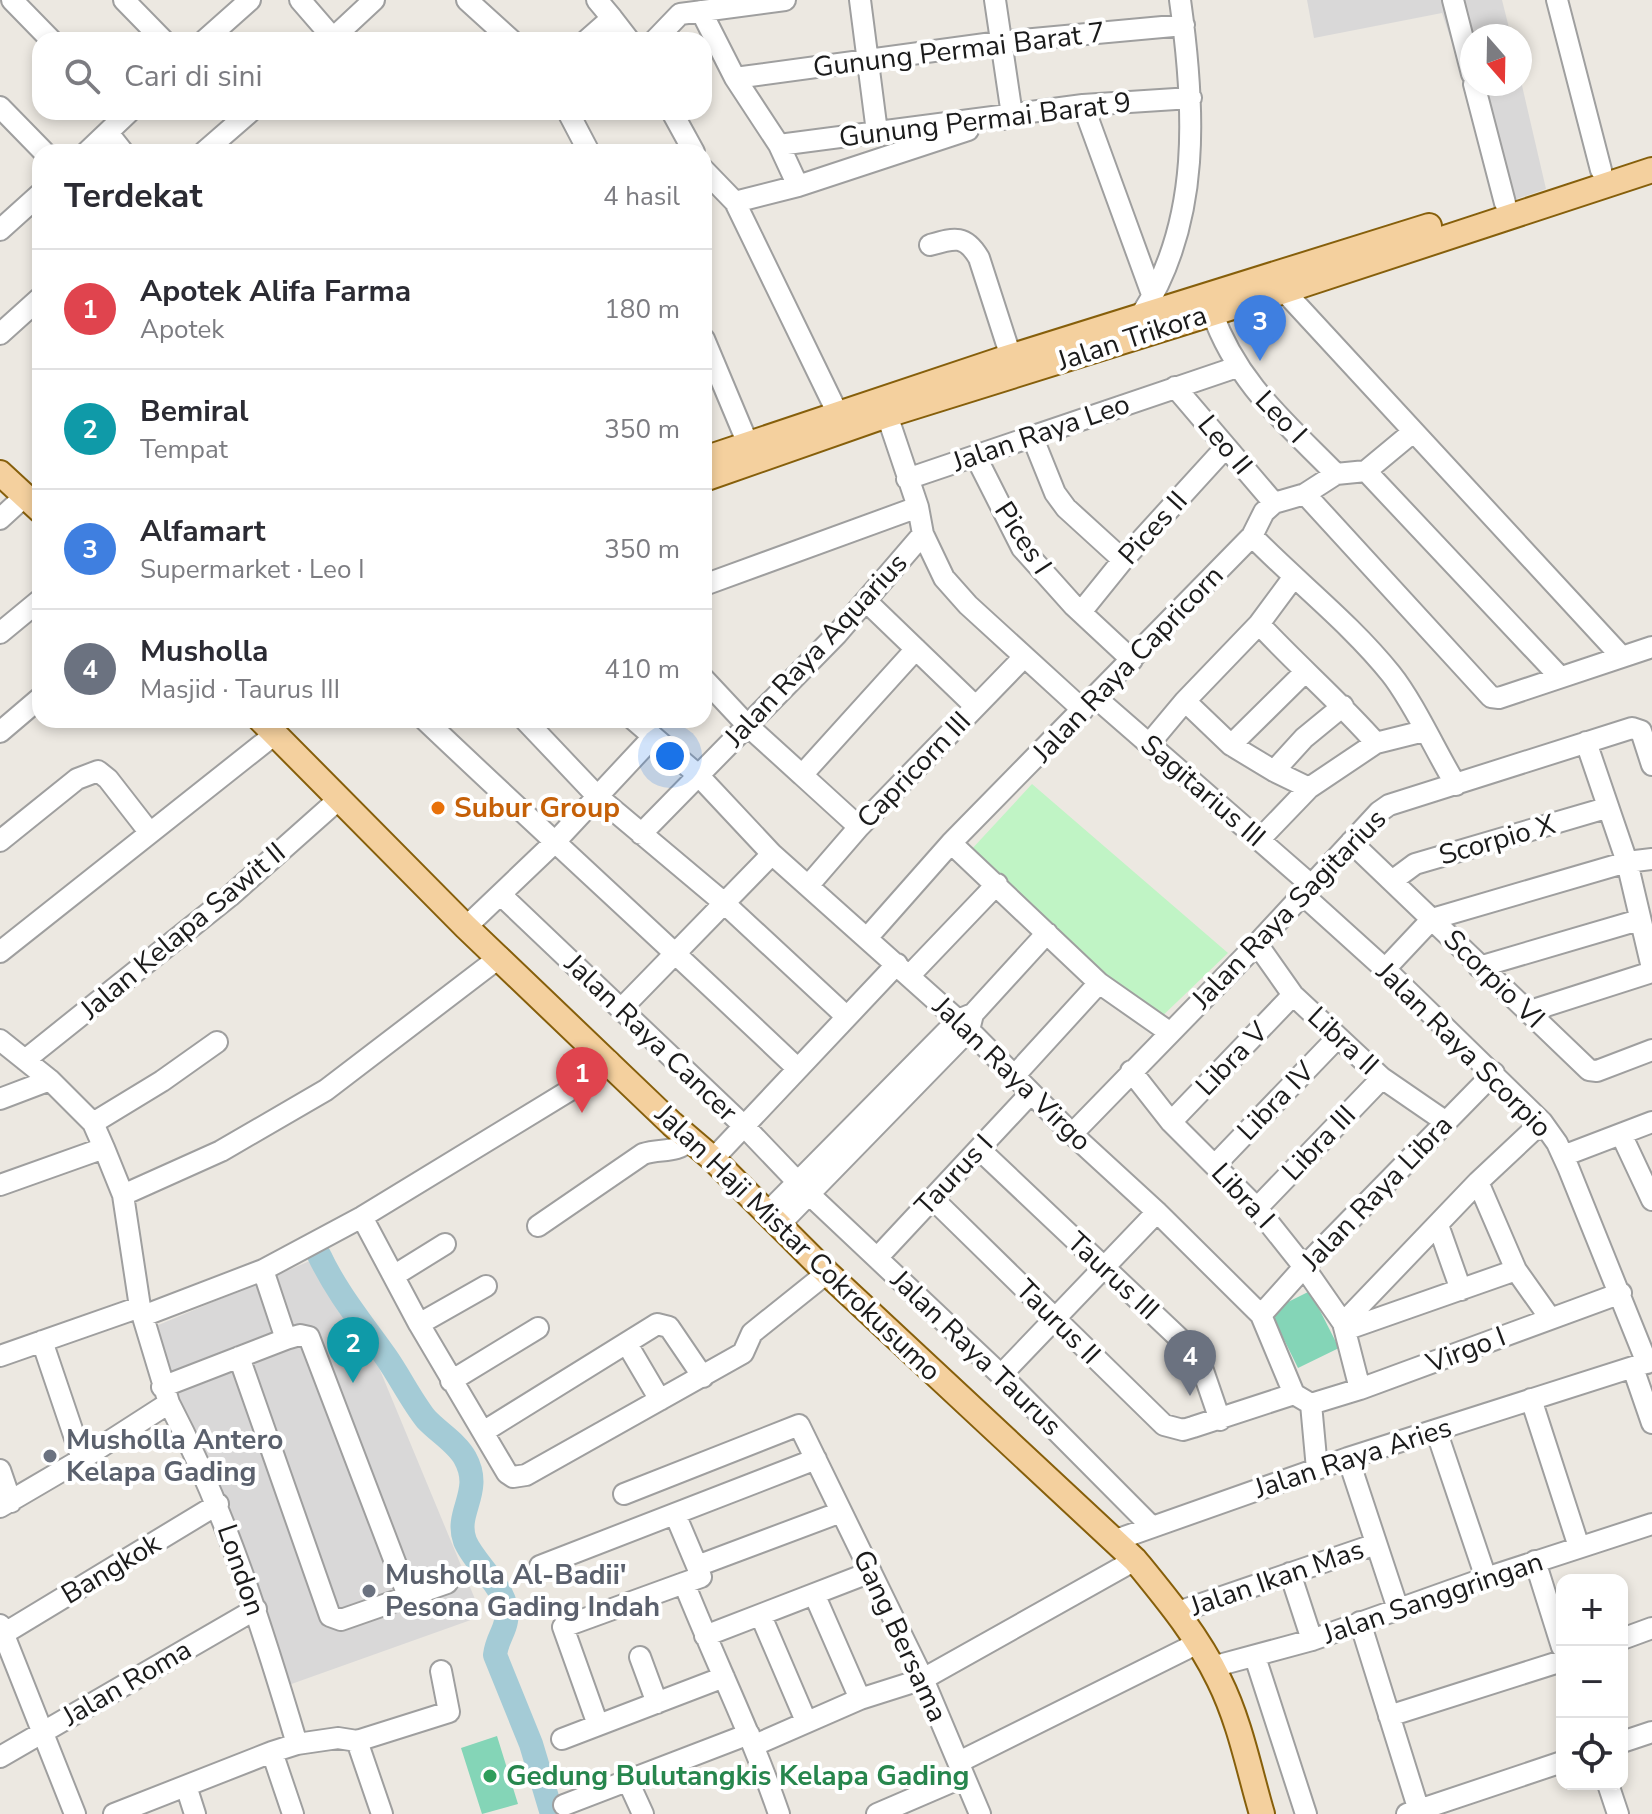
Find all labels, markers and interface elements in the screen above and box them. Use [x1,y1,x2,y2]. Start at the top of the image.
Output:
street label: Gunung Permai Barat 7 [811,13,1107,87]
north arrow [1460,24,1532,96]
search box [32,32,712,120]
icon: search [60,54,104,98]
text: Cari di sini [124,56,263,97]
street label: Gunung Permai Barat 9 [837,83,1133,157]
text: Terdekat [64,173,202,219]
text: 4 hasil [603,179,680,214]
text: Apotek Alifa Farma [140,271,411,312]
text: 1 [82,292,98,327]
text: 180 m [604,292,680,327]
pin: 3 [1234,295,1286,361]
street label: Jalan Trikora [1051,296,1212,380]
text: Apotek [140,312,224,347]
street label: Leo I [1247,382,1315,452]
street label: Jalan Raya Leo [946,385,1135,481]
text: Bemiral [140,391,248,432]
street label: Leo II [1189,407,1261,483]
text: 2 [82,412,98,447]
text: 350 m [604,412,680,447]
text: Tempat [140,432,228,467]
street label: Pices II [1110,483,1196,573]
street label: Pices I [985,494,1061,582]
text: Alfamart [140,511,266,552]
text: 3 [82,532,98,567]
text: 350 m [604,532,680,567]
street label: Jalan Raya Aquarius [715,545,916,756]
text: Supermarket · Leo I [140,552,365,587]
street label: Jalan Raya Capricorn [1023,557,1232,771]
text: Musholla [140,631,268,672]
text: 4 [82,652,98,687]
text: 410 m [604,652,680,687]
text: Masjid · Taurus III [140,672,340,707]
street label: Capricorn III [849,703,979,837]
street label: Sagitarius III [1132,726,1274,856]
your location [650,736,690,776]
place label: Subur Group [454,789,620,827]
marker: Subur Group [429,799,447,817]
street label: Jalan Raya Sagitarius [1183,800,1395,1018]
street label: Scorpio X [1434,805,1560,875]
street label: Jalan Kelapa Sawit II [72,834,294,1029]
street label: Scorpio VI [1435,921,1553,1037]
street label: Jalan Raya Cancer [556,945,746,1130]
street label: Jalan Raya Scorpio [1367,953,1560,1146]
street label: Jalan Raya Virgo [924,988,1100,1160]
street label: Libra II [1299,998,1387,1084]
street label: Libra V [1187,1013,1277,1104]
pin: 1 [556,1047,608,1113]
street label: Libra IV [1229,1053,1324,1149]
street label: Jalan Haji Mistar Cokrokusumo [646,1095,949,1390]
street label: Libra III [1274,1097,1364,1189]
street label: Jalan Raya Libra [1292,1107,1461,1280]
street label: Taurus I [906,1126,1002,1224]
street label: Libra I [1203,1155,1283,1237]
street label: Taurus III [1059,1224,1167,1328]
street label: Jalan Raya Taurus [881,1261,1070,1445]
street label: Taurus II [1007,1271,1109,1373]
pin: 2 [327,1317,379,1383]
street label: Virgo I [1420,1318,1511,1383]
pin: 4 [1164,1330,1216,1396]
street label: Jalan Raya Aries [1249,1408,1456,1508]
place label: Musholla Antero Kelapa Gading [66,1421,283,1491]
marker: Musholla Antero Kelapa Gading [41,1447,59,1465]
street label: London [208,1519,274,1621]
street label: Bangkok [54,1524,168,1613]
street label: Jalan Ikan Mas [1184,1531,1369,1626]
street label: Jalan Sanggringan [1317,1543,1548,1654]
street label: Gang Bersama [844,1544,956,1728]
place label: Musholla Al-Badii' Pesona Gading Indah [385,1556,660,1626]
map controls [1556,1574,1628,1790]
button: + [1556,1574,1628,1646]
marker: Musholla Al-Badii' Pesona Gading Indah [360,1582,378,1600]
street label: Jalan Roma [55,1631,198,1736]
button: − [1556,1646,1628,1718]
button: locate [1556,1718,1628,1790]
place label: Gedung Bulutangkis Kelapa Gading [506,1757,970,1795]
marker: Gedung Bulutangkis Kelapa Gading [481,1767,499,1785]

